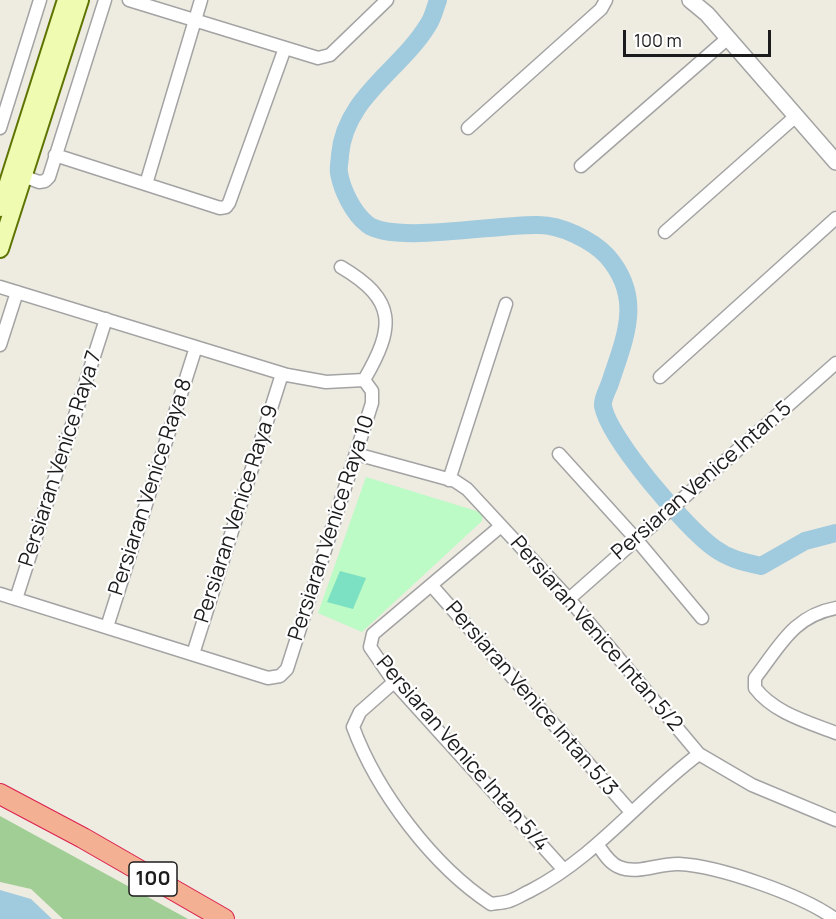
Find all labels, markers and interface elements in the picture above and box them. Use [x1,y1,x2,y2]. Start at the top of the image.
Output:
scale bar [626,18,774,56]
text: 100 m [634,28,682,52]
street label: Persiaran Venice Raya 7 [14,348,108,570]
street label: Persiaran Venice Raya 8 [104,375,198,599]
street label: Persiaran Venice Intan 5 [607,396,797,566]
street label: Persiaran Venice Raya 9 [190,402,284,626]
street label: Persiaran Venice Raya 10 [284,412,380,644]
street label: Persiaran Venice Intan 5/2 [504,531,688,737]
street label: Persiaran Venice Intan 5/3 [440,597,622,801]
street label: Persiaran Venice Intan 5/4 [370,651,554,857]
road number: 100 [129,862,177,896]

